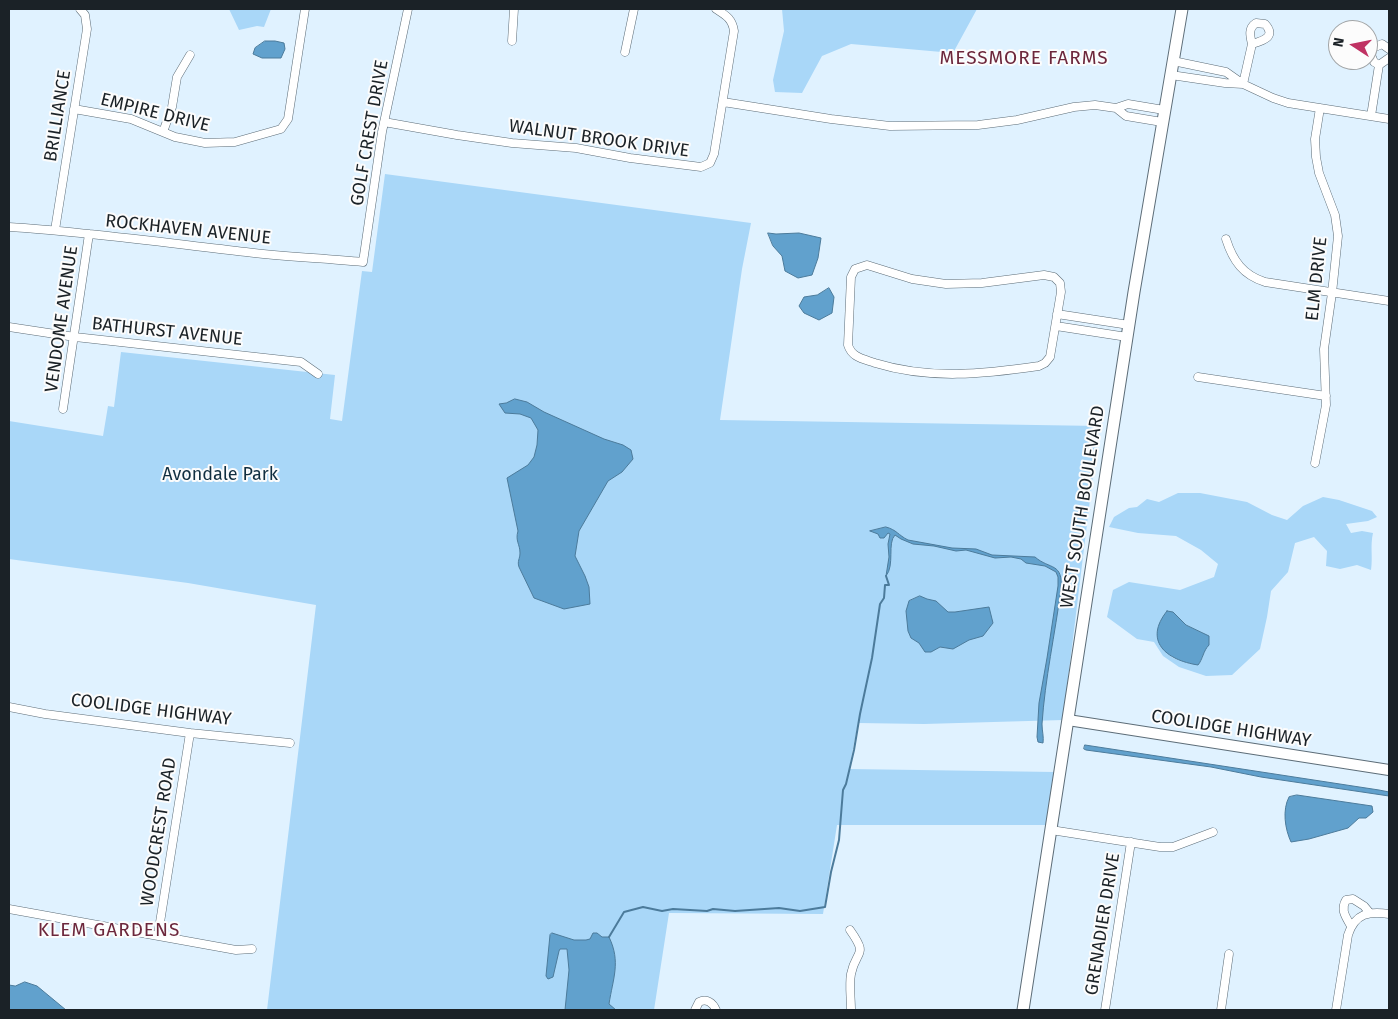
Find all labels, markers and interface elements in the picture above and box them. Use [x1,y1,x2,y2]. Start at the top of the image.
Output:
north arrow [1328,20,1378,70]
text: N [1330,36,1348,48]
district label: MESSMORE FARMS [938,48,1110,70]
street label: GOLF CREST DRIVE [347,58,393,208]
street label: BRILLIANCE [40,69,76,163]
street label: EMPIRE DRIVE [98,89,212,137]
street label: WALNUT BROOK DRIVE [507,116,691,162]
street label: ROCKHAVEN AVENUE [104,211,272,249]
street label: ELM DRIVE [1302,236,1332,322]
street label: VENDOME AVENUE [41,244,83,394]
street label: BATHURST AVENUE [91,313,243,351]
street label: WEST SOUTH BOULEVARD [1056,404,1110,610]
park label: Avondale Park [162,464,278,486]
street label: COOLIDGE HIGHWAY [69,689,233,731]
street label: COOLIDGE HIGHWAY [1150,706,1312,752]
street label: WOODCREST ROAD [137,756,181,908]
street label: GRENADIER DRIVE [1081,851,1125,997]
district label: KLEM GARDENS [36,920,182,942]

